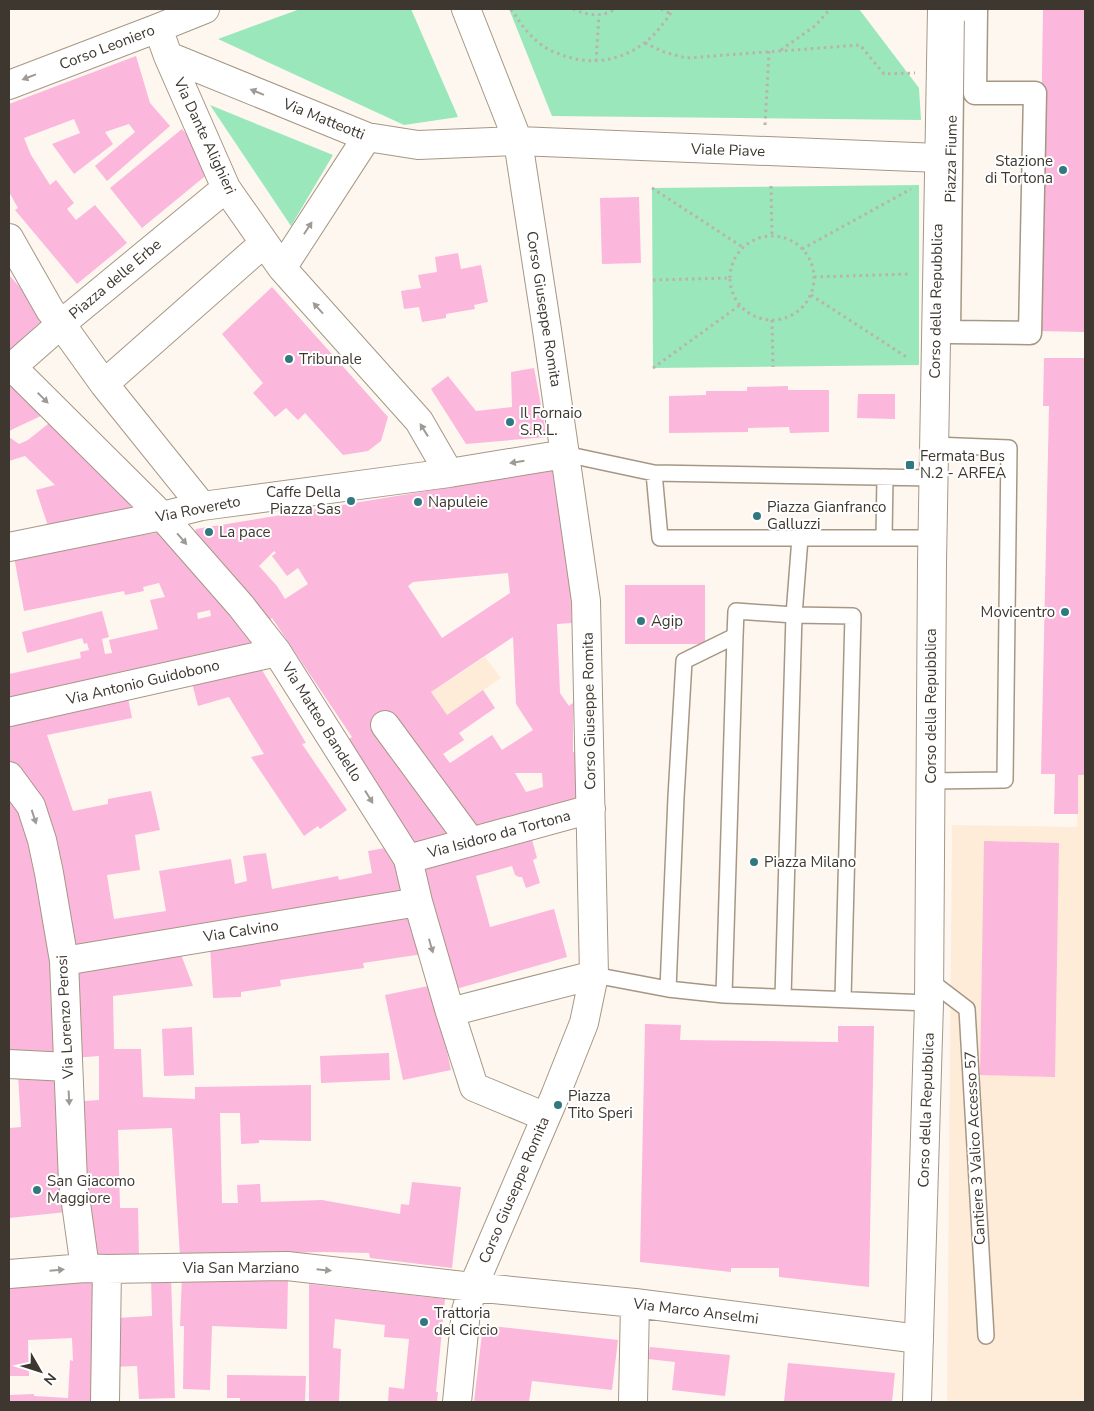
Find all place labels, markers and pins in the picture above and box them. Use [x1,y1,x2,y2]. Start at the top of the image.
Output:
place label: Stazione di Tortona [985,151,1053,188]
marker: Stazione di Tortona [1057,164,1069,176]
place label: Tribunale [299,349,362,369]
marker: Tribunale [283,353,295,365]
place label: Il Fornaio S.R.L. [520,403,582,440]
marker: Il Fornaio S.R.L. [504,416,516,428]
place label: Fermata Bus N.2 - ARFEA [920,446,1006,483]
marker: Fermata Bus N.2 - ARFEA [904,459,916,471]
place label: Caffe Della Piazza Sas [266,482,341,519]
place label: Napuleie [428,492,488,512]
marker: Caffe Della Piazza Sas [345,495,357,507]
marker: Napuleie [412,496,424,508]
place label: Piazza Gianfranco Galluzzi [767,497,886,534]
marker: Piazza Gianfranco Galluzzi [751,510,763,522]
place label: La pace [219,522,270,542]
marker: La pace [203,526,215,538]
place label: Movicentro [981,602,1055,622]
marker: Movicentro [1059,606,1071,618]
place label: Agip [651,611,683,631]
marker: Agip [635,615,647,627]
place label: Piazza Milano [764,852,856,872]
marker: Piazza Milano [748,856,760,868]
place label: Piazza Tito Speri [568,1086,633,1123]
marker: Piazza Tito Speri [552,1099,564,1111]
place label: San Giacomo Maggiore [47,1171,135,1208]
marker: San Giacomo Maggiore [31,1184,43,1196]
place label: Trattoria del Ciccio [434,1303,498,1340]
marker: Trattoria del Ciccio [418,1316,430,1328]

